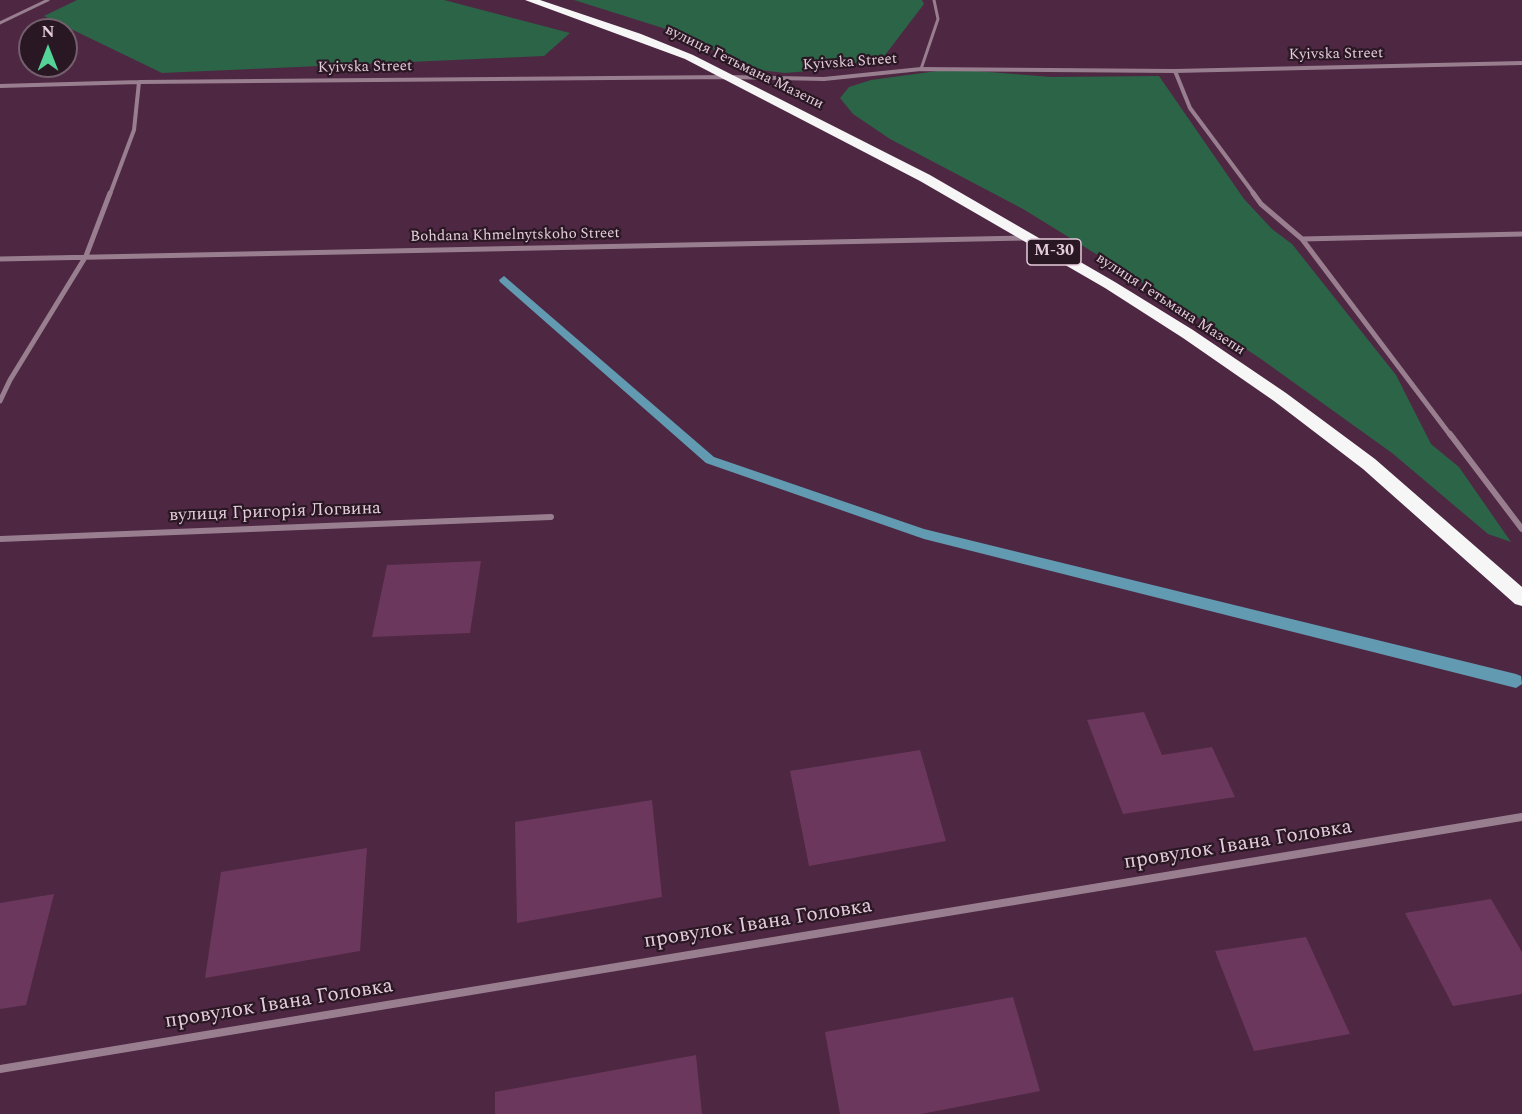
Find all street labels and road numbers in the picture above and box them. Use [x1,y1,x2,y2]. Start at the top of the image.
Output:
street label: вулиця Гетьмана Мазепи [662,22,826,114]
street label: Kyivska Street [1289,45,1383,65]
street label: Kyivska Street [802,51,898,75]
street label: Kyivska Street [318,58,412,78]
street label: Bohdana Khmelnytskoho Street [410,225,620,247]
road number: М-30 [1027,239,1081,265]
street label: вулиця Гетьмана Мазепи [1092,250,1248,360]
street label: вулиця Григорія Логвина [169,499,381,527]
street label: провулок Івана Головка [1122,816,1354,876]
street label: провулок Івана Головка [642,895,874,955]
street label: провулок Івана Головка [163,975,395,1035]

